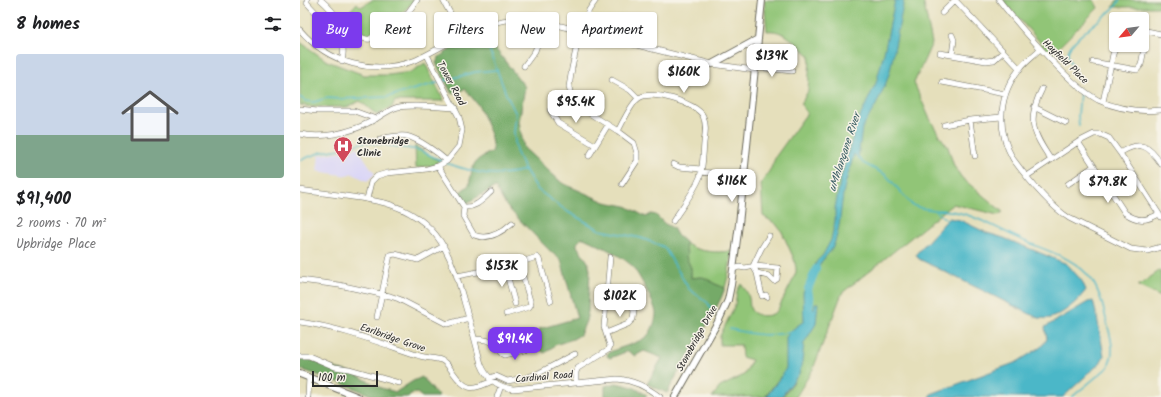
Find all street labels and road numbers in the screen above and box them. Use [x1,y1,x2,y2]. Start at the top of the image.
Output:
street label: Hayfield Place [1039,36,1092,88]
street label: Tower Road [433,58,470,110]
street label: Stonebridge Drive [672,302,722,375]
street label: Earlbridge Grove [358,319,428,357]
street label: Cardinal Road [515,366,575,387]

